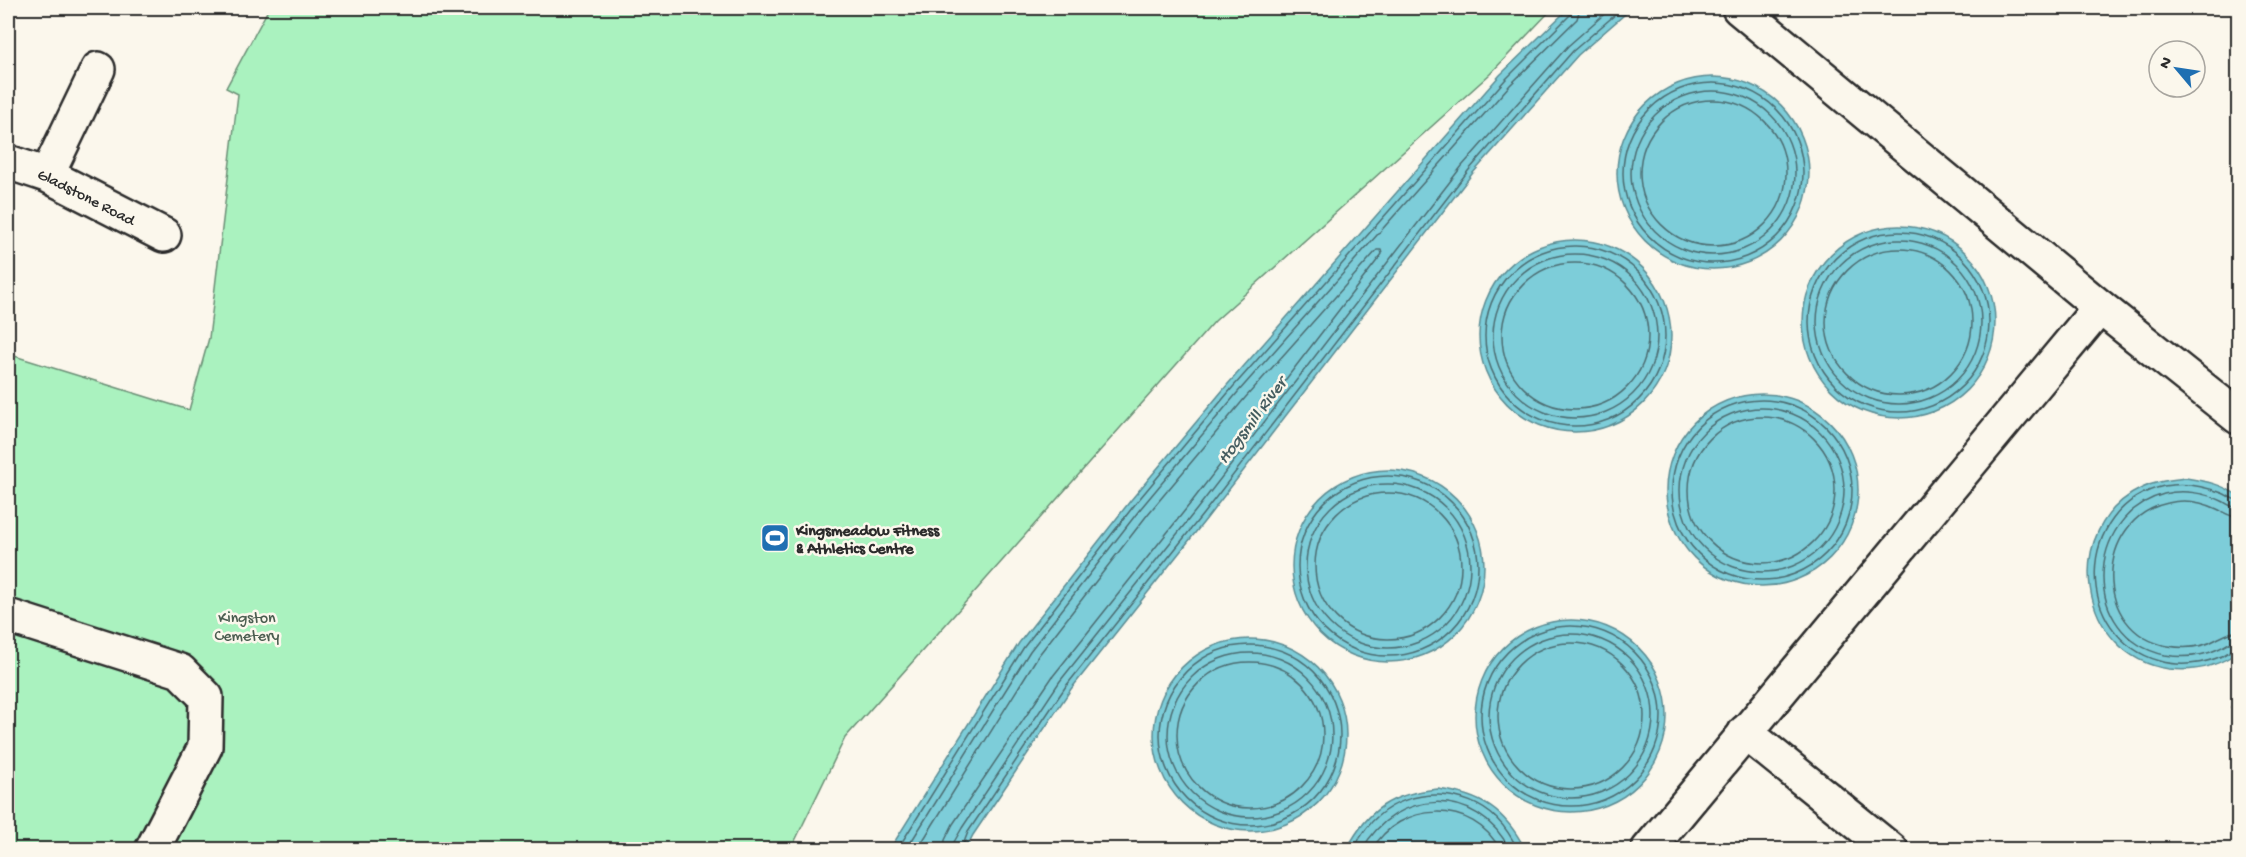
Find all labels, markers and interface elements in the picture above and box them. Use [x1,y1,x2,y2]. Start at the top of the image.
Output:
north arrow [2147,39,2207,99]
text: N [2156,54,2178,73]
street label: Gladstone Road [35,167,139,232]
water label: Hogsmill River [1214,371,1294,469]
sports icon: Kingsmeadow Fitness & Athletics Centre [759,522,791,554]
place label: Kingsmeadow Fitness & Athletics Centre [795,523,940,560]
park label: Kingston Cemetery [215,610,280,647]

